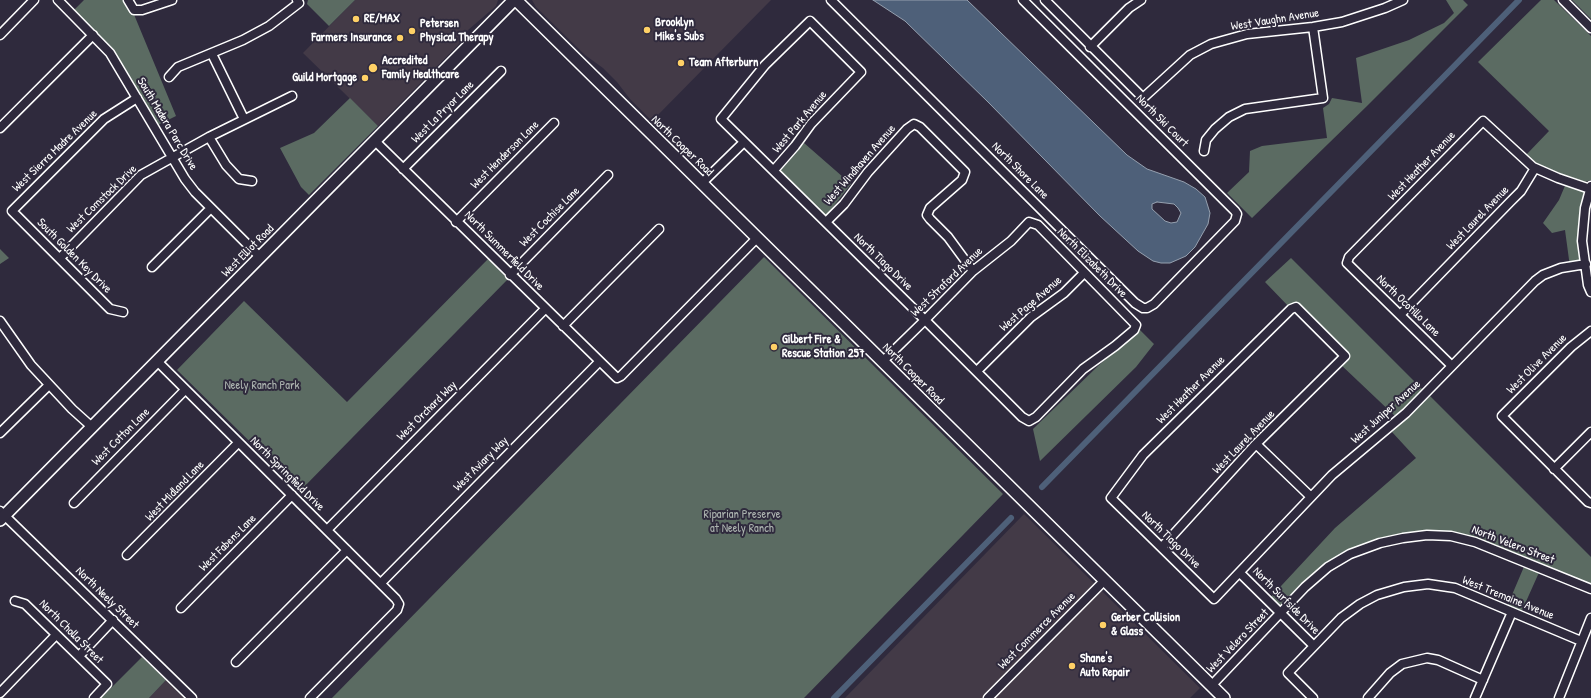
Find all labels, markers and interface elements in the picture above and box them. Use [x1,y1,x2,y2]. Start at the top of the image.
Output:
street label: West Vaughn Avenue [1230,6,1320,34]
place label: RE/MAX [364,12,400,26]
marker: RE/MAX [351,14,361,24]
place label: Brooklyn Mike's Subs [655,16,704,44]
place label: Petersen Physical Therapy [420,17,493,45]
marker: Brooklyn Mike's Subs [642,25,652,35]
marker: Petersen Physical Therapy [407,26,417,36]
place label: Farmers Insurance [311,31,392,45]
marker: Farmers Insurance [395,33,405,43]
place label: Accredited Family Healthcare [382,54,459,82]
place label: Team Afterburn [689,56,758,70]
marker: Team Afterburn [676,58,686,68]
marker: Accredited Family Healthcare [367,62,379,74]
place label: Guild Mortgage [292,71,357,85]
marker: Guild Mortgage [360,73,370,83]
street label: South Madera Parc Drive [134,75,200,173]
street label: West La Pryor Lane [409,78,477,146]
street label: West Park Avenue [770,88,830,156]
street label: North Ski Court [1133,92,1191,150]
street label: West Sierra Madre Avenue [10,107,100,195]
street label: North Cooper Road [648,113,716,179]
street label: West Henderson Lane [468,118,542,192]
street label: West Windhaven Avenue [821,122,899,208]
street label: West Heather Avenue [1385,128,1459,204]
street label: North Shore Lane [989,140,1051,202]
street label: West Comstock Drive [64,162,140,236]
street label: West Laurel Avenue [1444,183,1512,253]
street label: West Cochise Lane [517,184,583,250]
street label: North Summerfield Drive [461,208,547,294]
street label: South Golden Key Drive [34,216,114,296]
street label: West Elliot Road [219,222,277,280]
street label: North Elizabeth Drive [1054,225,1130,301]
street label: North Tiago Drive [851,230,915,294]
street label: West Straford Avenue [908,244,986,320]
street label: North Ocotillo Lane [1373,272,1443,340]
street label: West Page Avenue [997,273,1065,335]
street label: West Olive Avenue [1504,331,1570,397]
place label: Gilbert Fire & Rescue Station 257 [782,333,865,361]
street label: North Cooper Road [879,340,947,408]
marker: Gilbert Fire & Rescue Station 257 [769,342,779,352]
street label: West Heather Avenue [1154,353,1228,427]
street label: West Juniper Avenue [1348,377,1424,447]
street label: West Orchard Way [394,378,460,444]
park label: Neely Ranch Park [224,379,300,393]
street label: West Cotton Lane [89,405,153,469]
street label: West Laurel Avenue [1210,407,1278,477]
street label: North Springfield Drive [247,434,327,514]
street label: West Aviary Way [451,434,511,494]
street label: West Midland Lane [143,458,207,524]
park label: Riparian Preserve at Neely Ranch [704,508,780,536]
street label: North Tiago Drive [1139,508,1203,572]
street label: West Fabens Lane [196,511,260,575]
street label: North Velero Street [1470,523,1556,567]
street label: North Neely Street [72,564,142,632]
street label: North Surfside Drive [1249,564,1323,638]
street label: West Tremaine Avenue [1460,573,1556,623]
street label: West Commerce Avenue [995,589,1079,673]
street label: North Cholla Street [36,597,106,667]
street label: West Velero Street [1204,606,1272,676]
place label: Gerber Collision & Glass [1111,611,1180,639]
marker: Gerber Collision & Glass [1098,620,1108,630]
place label: Shane's Auto Repair [1080,652,1130,680]
marker: Shane's Auto Repair [1067,661,1077,671]

